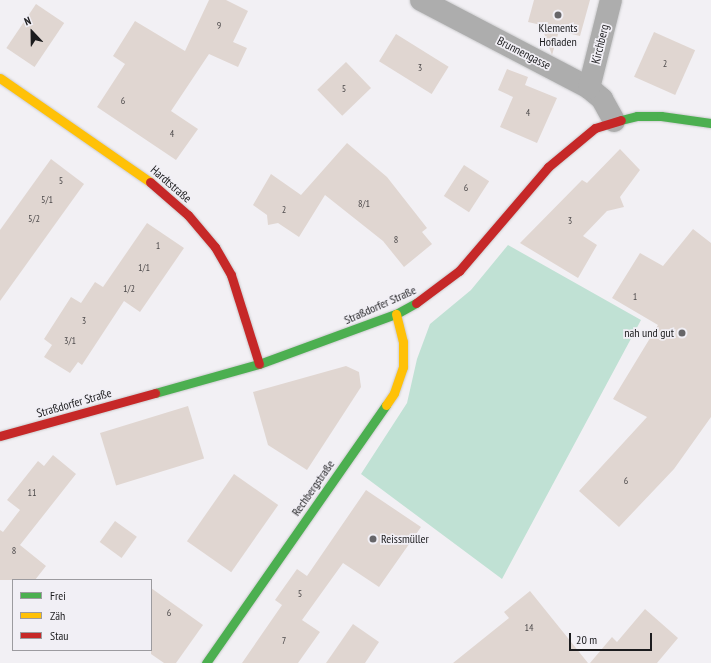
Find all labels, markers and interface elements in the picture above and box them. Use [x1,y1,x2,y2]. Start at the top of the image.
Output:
marker: Klements Hofladen [553,10,563,20]
north arrow [12,12,52,52]
text: N [22,13,33,28]
house number: 9 [217,20,221,32]
place label: Klements Hofladen [538,21,578,49]
street label: Kirchberg [588,23,612,65]
street label: Brunnengasse [495,33,553,73]
house number: 2 [663,58,667,70]
house number: 3 [418,62,422,74]
house number: 5 [342,83,346,95]
house number: 6 [121,95,125,107]
house number: 4 [526,107,530,119]
house number: 4 [170,128,174,140]
street label: Hardtstraße [148,162,194,206]
house number: 5 [59,175,63,187]
house number: 6 [464,182,468,194]
house number: 5/1 [41,194,53,206]
house number: 8/1 [358,198,370,210]
house number: 2 [282,204,286,216]
house number: 5/2 [28,213,40,225]
house number: 3 [568,215,572,227]
house number: 8 [394,234,398,246]
house number: 1 [156,240,160,252]
house number: 1/1 [138,262,150,274]
house number: 1/2 [123,283,135,295]
street label: Straßdorfer Straße [342,283,418,327]
house number: 1 [633,291,637,303]
house number: 3 [82,315,86,327]
place label: nah und gut [624,326,674,340]
marker: nah und gut [677,328,687,338]
house number: 3/1 [64,335,76,347]
street label: Straßdorfer Straße [35,385,113,421]
street label: Rechbergstraße [289,457,337,519]
house number: 6 [624,475,628,487]
house number: 11 [28,487,36,499]
place label: Reissmüller [381,532,429,546]
marker: Reissmüller [368,534,378,544]
house number: 8 [12,545,16,557]
legend [12,579,152,651]
text: Frei [50,588,66,603]
house number: 5 [298,588,302,600]
house number: 6 [167,607,171,619]
text: Zäh [50,608,65,623]
house number: 14 [525,622,533,634]
scale bar [571,625,654,651]
text: Stau [50,628,68,643]
text: 20 m [576,632,597,647]
house number: 7 [282,635,286,647]

